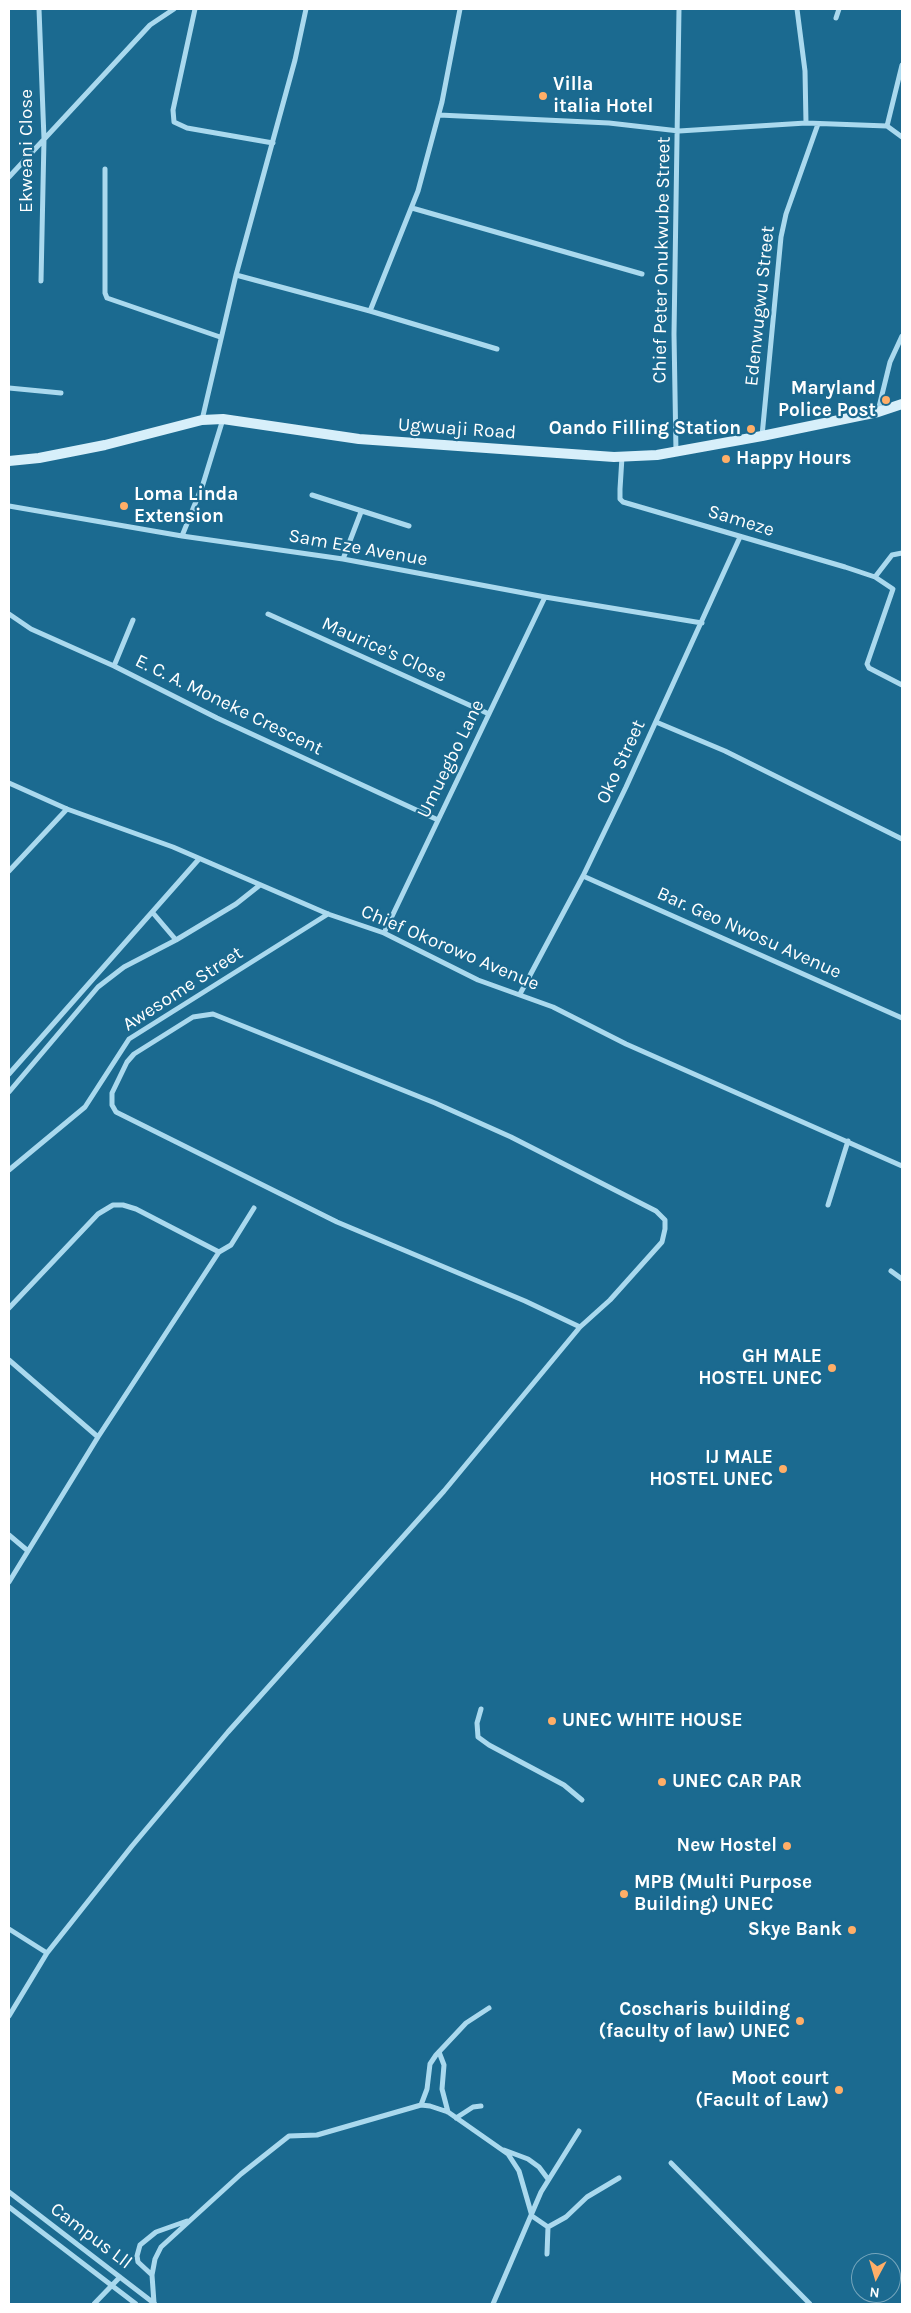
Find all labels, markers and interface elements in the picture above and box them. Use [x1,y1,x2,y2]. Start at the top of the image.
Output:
place label: Villa italia Hotel [553,74,653,118]
street label: Ekweani Close [16,89,38,213]
marker: Villa italia Hotel [537,90,549,102]
street label: Chief Peter Onukwube Street [648,136,676,384]
street label: Edenwugwu Street [740,225,780,387]
place label: Maryland Police Post [778,378,876,422]
marker: Maryland Police Post [880,394,892,406]
street label: Ugwuaji Road [397,413,517,445]
place label: Oando Filling Station [549,418,741,440]
marker: Oando Filling Station [745,423,757,435]
place label: Happy Hours [736,448,852,470]
marker: Happy Hours [720,453,732,465]
place label: Loma Linda Extension [134,484,238,528]
marker: Loma Linda Extension [118,500,130,512]
street label: Sameze [705,500,777,542]
street label: Sam Eze Avenue [287,525,429,571]
street label: Maurice's Close [318,612,450,688]
street label: E. C. A. Moneke Crescent [131,650,327,760]
street label: Umuegbo Lane [413,696,489,822]
street label: Oko Street [592,716,650,808]
street label: Bar. Geo Nwosu Avenue [653,882,845,984]
street label: Chief Okorowo Avenue [357,900,543,996]
street label: Awesome Street [119,942,247,1036]
place label: GH MALE HOSTEL UNEC [698,1346,822,1390]
marker: GH MALE HOSTEL UNEC [826,1362,838,1374]
place label: IJ MALE HOSTEL UNEC [649,1447,773,1491]
marker: IJ MALE HOSTEL UNEC [777,1463,789,1475]
place label: UNEC WHITE HOUSE [562,1710,743,1732]
marker: UNEC WHITE HOUSE [546,1715,558,1727]
place label: UNEC CAR PAR [672,1771,802,1793]
marker: UNEC CAR PAR [656,1776,668,1788]
place label: New Hostel [677,1835,777,1857]
marker: New Hostel [781,1840,793,1852]
place label: MPB (Multi Purpose Building) UNEC [634,1872,812,1916]
marker: MPB (Multi Purpose Building) UNEC [618,1888,630,1900]
place label: Skye Bank [748,1919,842,1941]
marker: Skye Bank [846,1924,858,1936]
place label: Coscharis building (faculty of law) UNEC [599,1999,790,2043]
marker: Coscharis building (faculty of law) UNEC [794,2015,806,2027]
place label: Moot court (Facult of Law) [695,2068,829,2112]
marker: Moot court (Facult of Law) [833,2084,845,2096]
street label: Campus Lll [46,2198,136,2274]
north arrow [851,2253,901,2303]
text: N [869,2283,880,2301]

